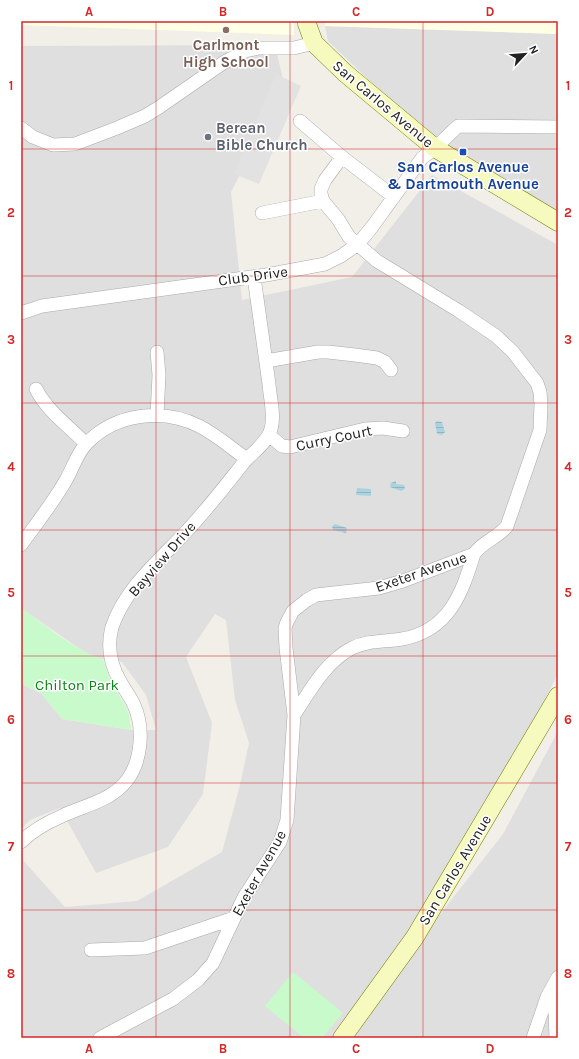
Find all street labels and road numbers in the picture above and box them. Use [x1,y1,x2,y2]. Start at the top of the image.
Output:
street label: San Carlos Avenue [329,57,437,151]
street label: Club Drive [217,262,289,290]
street label: Curry Court [294,421,374,455]
street label: Bayview Drive [124,518,200,600]
street label: Exeter Avenue [373,548,469,596]
street label: San Carlos Avenue [415,811,495,929]
street label: Exeter Avenue [228,827,290,919]

